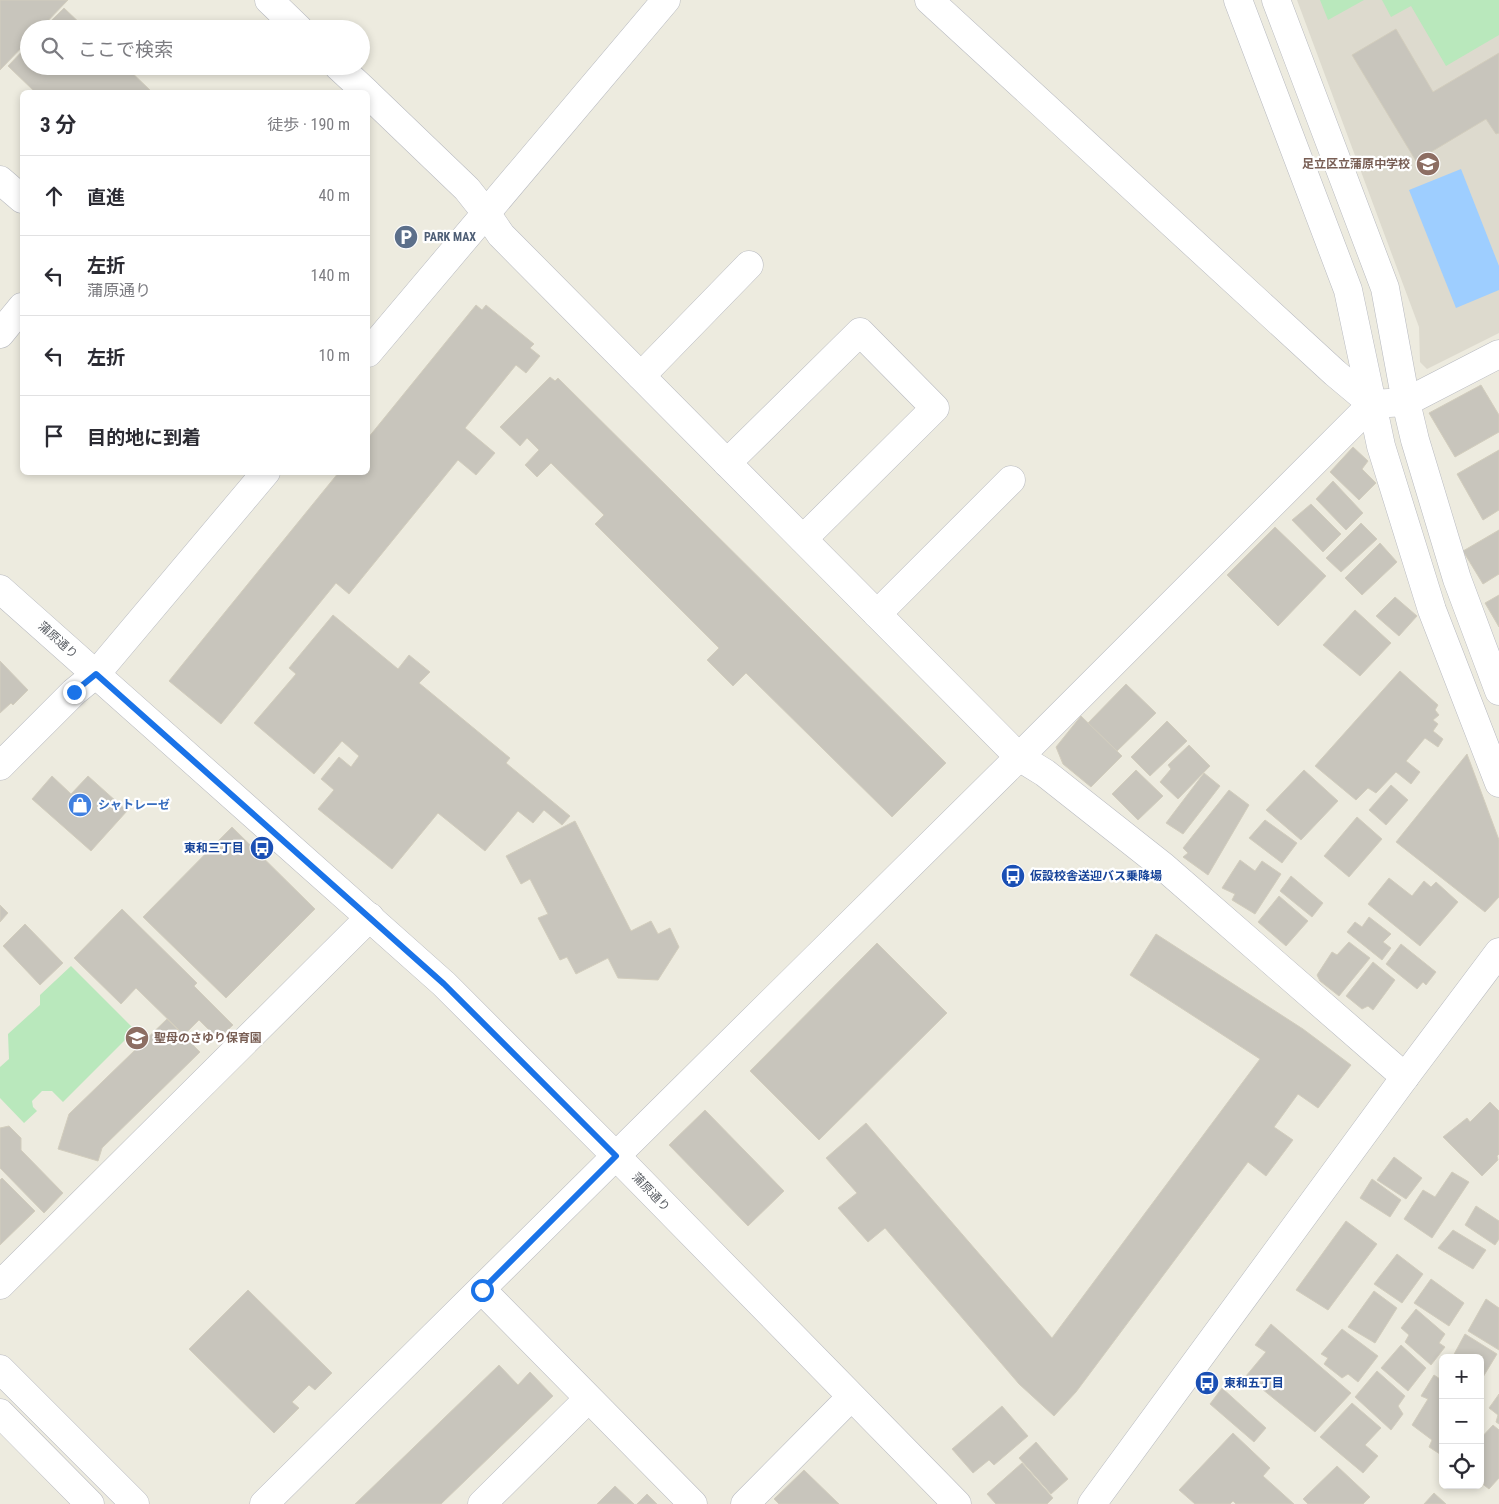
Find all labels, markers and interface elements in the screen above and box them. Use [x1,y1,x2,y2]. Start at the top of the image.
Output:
search box [20,20,370,75]
icon: search [38,34,66,62]
text: ここで検索 [78,38,173,61]
text: 3 分 [40,113,76,137]
text: 徒歩 · 190 m [267,115,350,134]
school or university icon: 足立区立蒲原中学校 [1415,151,1441,177]
place label: 足立区立蒲原中学校 [1302,157,1410,171]
icon: ahead [40,182,68,210]
text: 直進 [87,186,125,209]
text: 40 m [318,186,350,205]
parking icon: PARK MAX [393,224,419,250]
place label: PARK MAX [424,230,476,244]
text: 左折 [87,254,125,277]
icon: left [40,262,68,290]
text: 140 m [311,266,350,285]
text: 蒲原通り [87,281,151,300]
icon: left [40,342,68,370]
text: 左折 [87,346,125,369]
text: 10 m [318,346,350,365]
icon: arrive [40,422,68,450]
text: 目的地に到着 [87,426,201,449]
street label: 蒲原通り [35,619,81,661]
route end [63,681,86,704]
shop icon: シャトレーゼ [67,792,93,818]
place label: シャトレーゼ [98,798,170,812]
bus stop icon: 東和三丁目 [249,835,275,861]
place label: 東和三丁目 [184,841,244,855]
bus stop icon: 仮設校舎送迎バス乗降場 [1000,863,1026,889]
place label: 仮設校舎送迎バス乗降場 [1030,869,1162,883]
school or university icon: 聖母のさゆり保育園 [124,1025,150,1051]
place label: 聖母のさゆり保育園 [154,1031,262,1045]
street label: 蒲原通り [629,1170,673,1214]
route start [471,1279,494,1302]
map controls [1439,1354,1484,1489]
button: + [1439,1354,1484,1399]
bus stop icon: 東和五丁目 [1194,1370,1220,1396]
place label: 東和五丁目 [1224,1376,1284,1390]
button: − [1439,1399,1484,1444]
button: locate [1439,1444,1484,1489]

